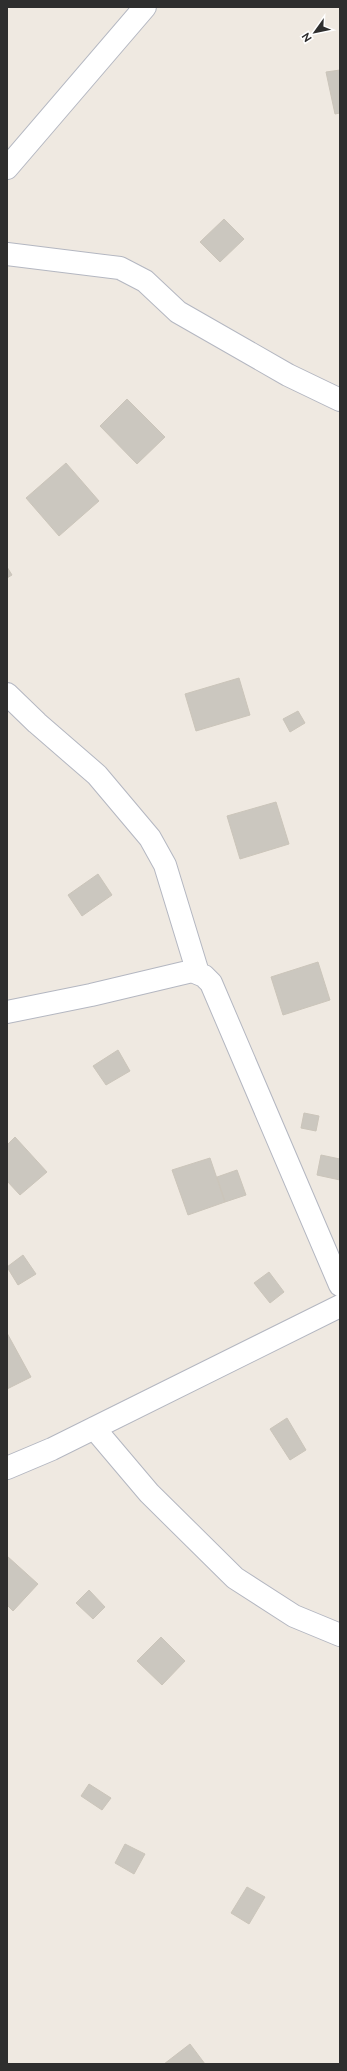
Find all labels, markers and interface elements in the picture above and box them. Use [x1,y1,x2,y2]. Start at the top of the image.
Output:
north arrow [295,12,335,52]
text: N [299,30,315,44]

